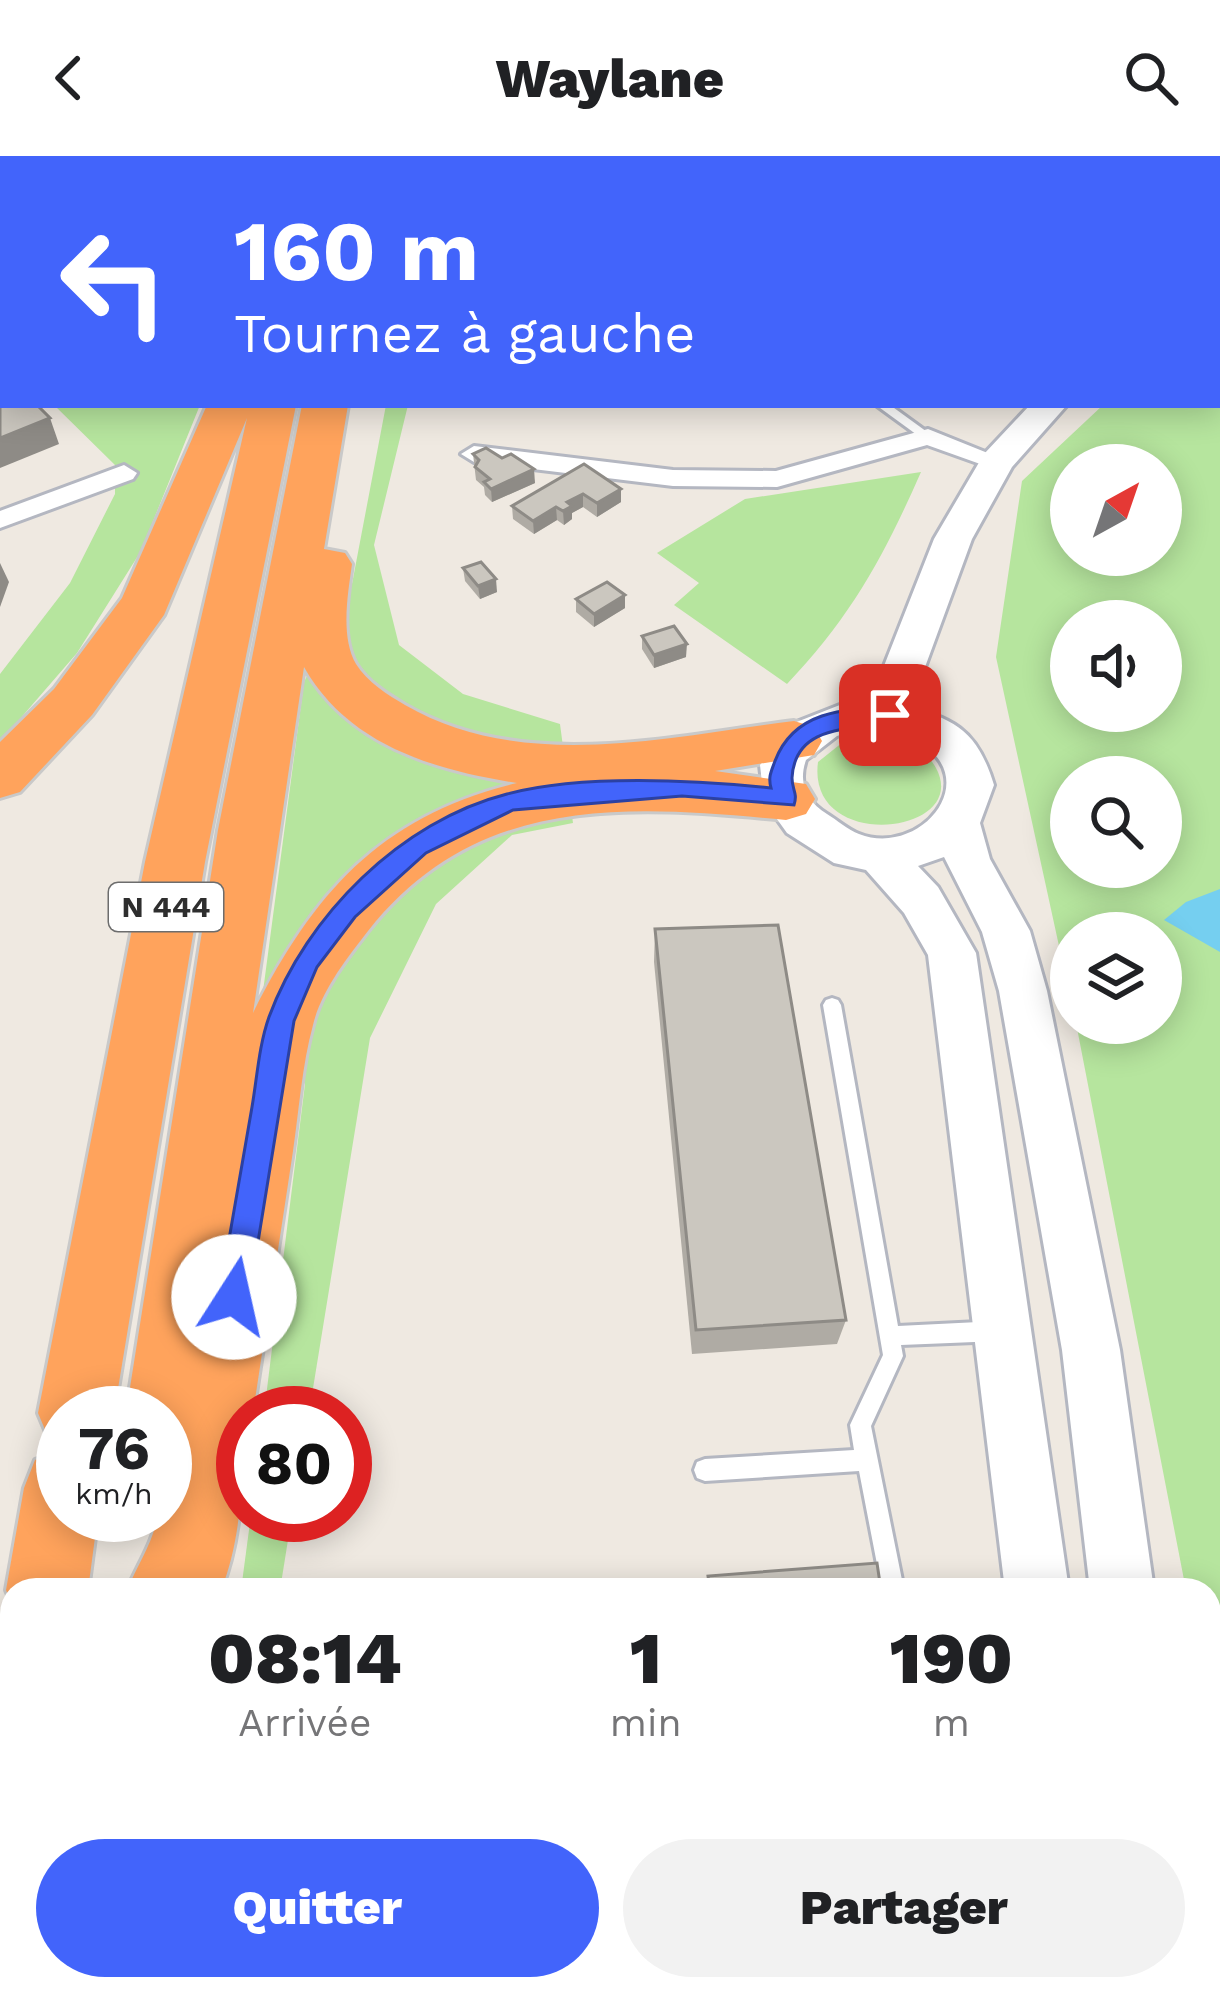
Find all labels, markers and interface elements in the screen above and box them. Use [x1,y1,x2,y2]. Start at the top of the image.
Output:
icon: back [36,45,102,111]
icon: search [1118,45,1184,111]
text: Waylane [496,47,724,110]
text: 160 m [234,202,479,300]
icon: left [36,204,192,360]
text: Tournez à gauche [234,302,695,365]
north arrow [1050,444,1182,576]
map controls [1050,444,1182,1044]
button: sound [1050,600,1182,732]
pin [839,664,941,766]
icon: arrive [857,682,923,748]
button: search [1050,756,1182,888]
road number: N 444 [109,883,223,931]
button: layers [1050,912,1182,1044]
position arrow [171,1234,297,1360]
speed limit sign: 80 [216,1386,372,1542]
text: 76 [78,1413,150,1484]
text: km/h [75,1476,153,1511]
text: 08:14 [208,1616,402,1700]
text: 1 [630,1616,662,1700]
text: 190 [890,1616,1013,1700]
text: Arrivée [238,1700,372,1745]
text: min [610,1700,682,1745]
text: m [933,1700,970,1745]
button: Quitter [36,1839,599,1977]
button: Partager [623,1839,1185,1977]

